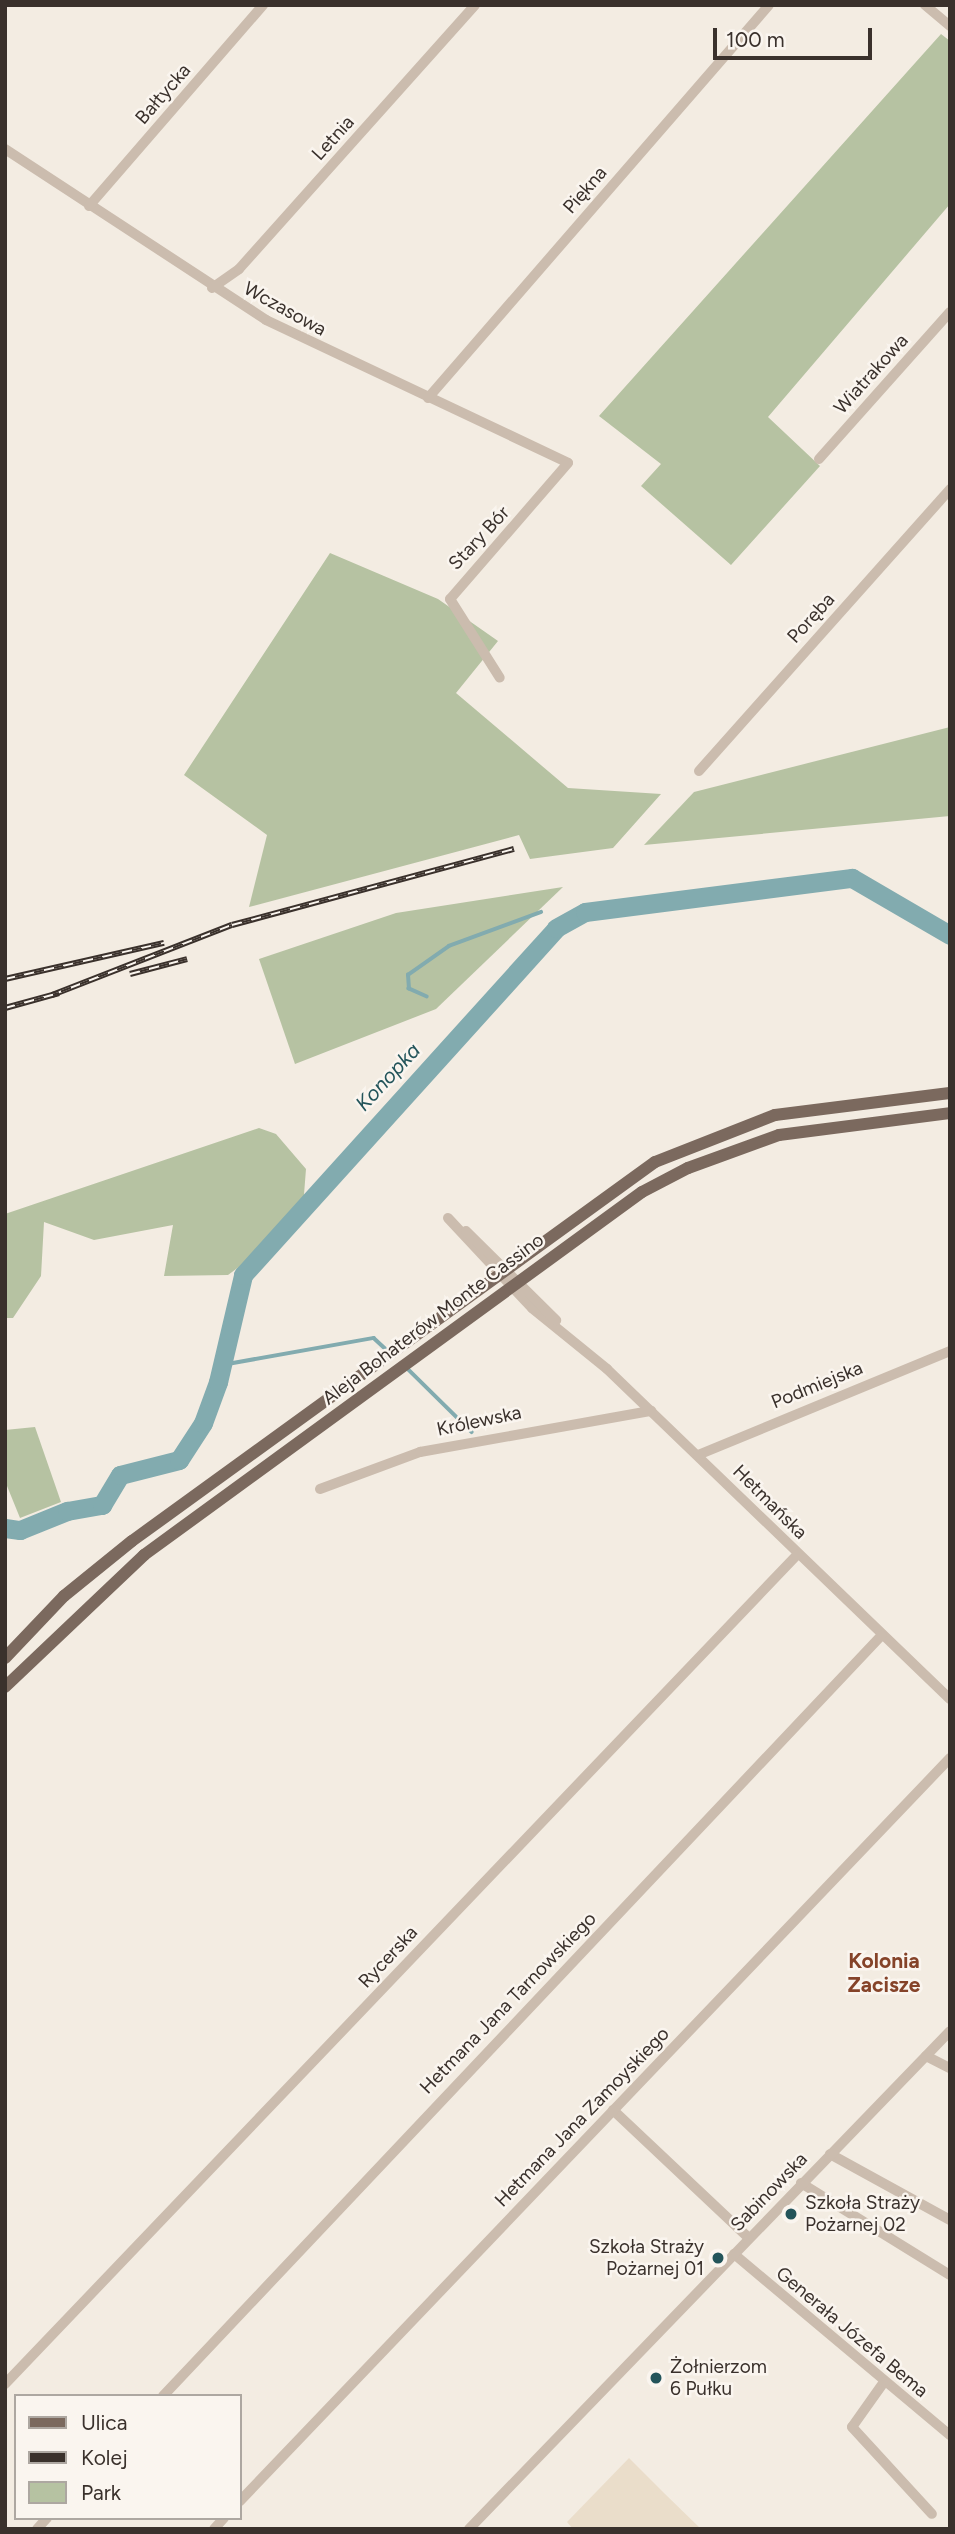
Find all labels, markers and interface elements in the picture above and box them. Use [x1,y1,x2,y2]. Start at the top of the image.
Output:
scale bar [717,14,876,58]
text: 100 m [726,27,785,52]
street label: Bałtycka [131,59,195,129]
street label: Letnia [307,111,359,165]
street label: Piękna [558,162,612,218]
street label: Wczasowa [240,277,330,341]
street label: Wiatrakowa [829,329,913,419]
street label: Stary Bór [444,501,514,575]
street label: Poręba [783,588,839,648]
water label: Konopka [350,1038,426,1116]
street label: Aleja Bohaterów Monte Cassino [318,1228,548,1410]
street label: Podmiejska [768,1356,866,1414]
street label: Królewska [435,1401,523,1441]
street label: Hetmańska [728,1460,812,1544]
street label: Hetmana Jana Tarnowskiego [415,1907,601,2099]
street label: Rycerska [354,1921,422,1993]
district label: Kolonia Zacisze [848,1948,920,1998]
street label: Hetmana Jana Zamoyskiego [490,2022,674,2212]
street label: Sabinowska [726,2148,812,2236]
place label: Szkoła Straży Pożarnej 02 [805,2192,920,2236]
marker: Szkoła Straży Pożarnej 02 [783,2206,799,2222]
place label: Szkoła Straży Pożarnej 01 [589,2236,704,2280]
marker: Szkoła Straży Pożarnej 01 [710,2250,726,2266]
street label: Generała Józefa Bema [771,2262,933,2402]
place label: Żołnierzom 6 Pułku [670,2356,767,2400]
marker: Żołnierzom 6 Pułku [648,2370,664,2386]
legend [14,2394,242,2520]
text: Ulica [81,2410,127,2435]
text: Kolej [81,2445,128,2470]
text: Park [81,2480,121,2505]

